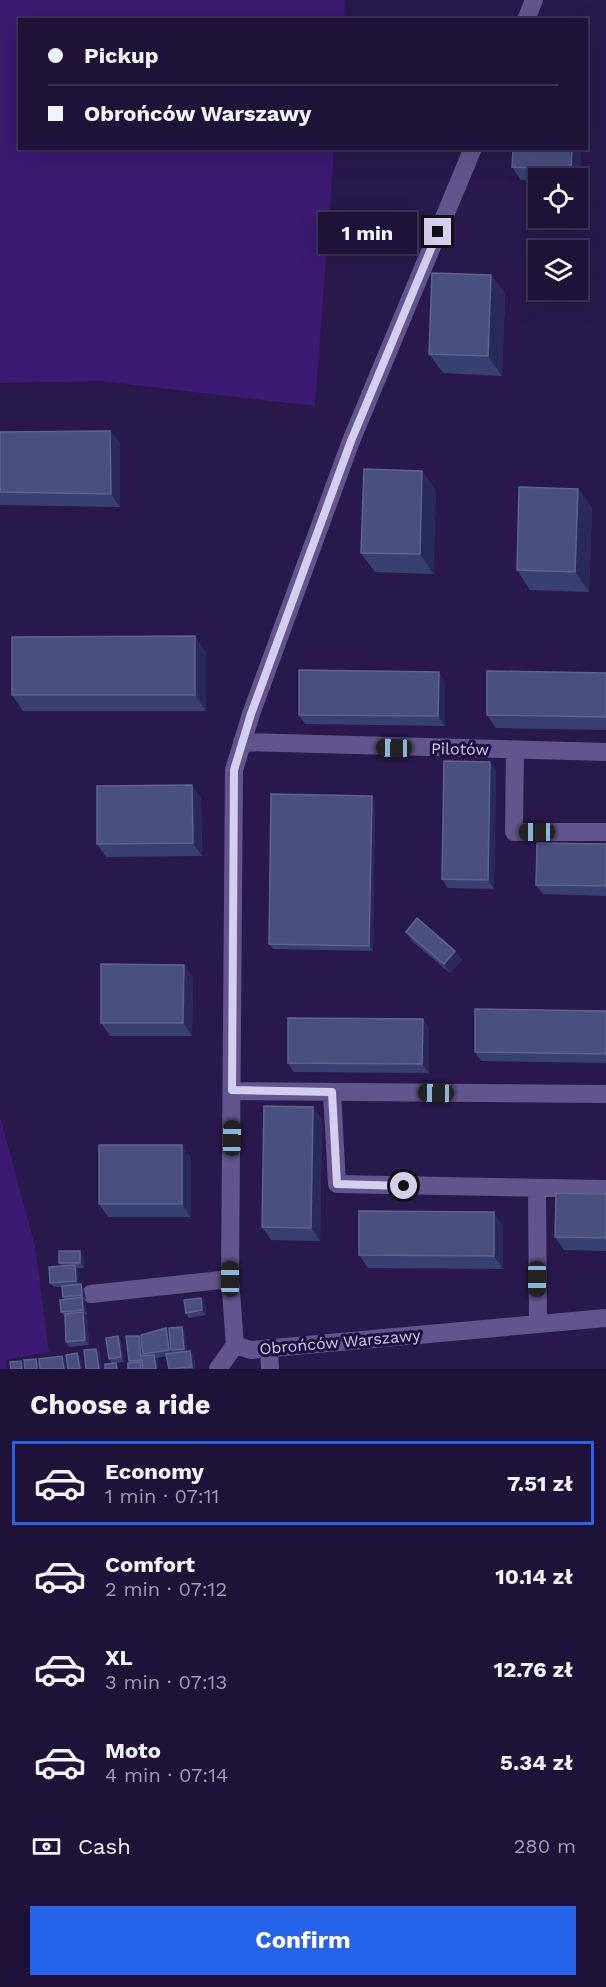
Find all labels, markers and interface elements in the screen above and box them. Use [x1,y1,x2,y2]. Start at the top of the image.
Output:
text: Pickup [84,43,159,68]
text: Obrońców Warszawy [84,101,311,126]
map controls [528,168,588,300]
button: locate [528,168,588,228]
callout: 1 min [318,211,417,253]
route end [424,218,451,245]
text: 1 min [342,221,393,245]
button: layers [528,240,588,300]
car [376,739,412,757]
street label: Pilotów [431,739,489,759]
car [519,823,555,841]
car [418,1084,454,1102]
car [223,1120,241,1156]
route start [390,1172,417,1199]
car [221,1261,239,1297]
car [528,1261,546,1297]
street label: Obrońców Warszawy [259,1325,422,1359]
text: Choose a ride [30,1389,210,1421]
icon: car [33,1456,87,1510]
text: Economy [105,1459,204,1484]
text: 7.51 zł [507,1471,573,1496]
text: 1 min · 07:11 [105,1484,219,1508]
icon: car [33,1549,87,1603]
text: Comfort [105,1552,195,1577]
text: 10.14 zł [495,1564,573,1589]
text: 2 min · 07:12 [105,1577,227,1601]
icon: car [33,1642,87,1696]
text: XL [105,1645,133,1670]
text: 12.76 zł [494,1657,573,1682]
text: 3 min · 07:13 [105,1670,227,1694]
icon: car [33,1735,87,1789]
text: Moto [105,1738,161,1763]
text: 5.34 zł [500,1750,573,1775]
text: 4 min · 07:14 [105,1763,228,1787]
icon: cash [30,1830,63,1863]
text: Cash [78,1834,131,1859]
text: 280 m [514,1834,576,1858]
button: Confirm [30,1906,576,1975]

